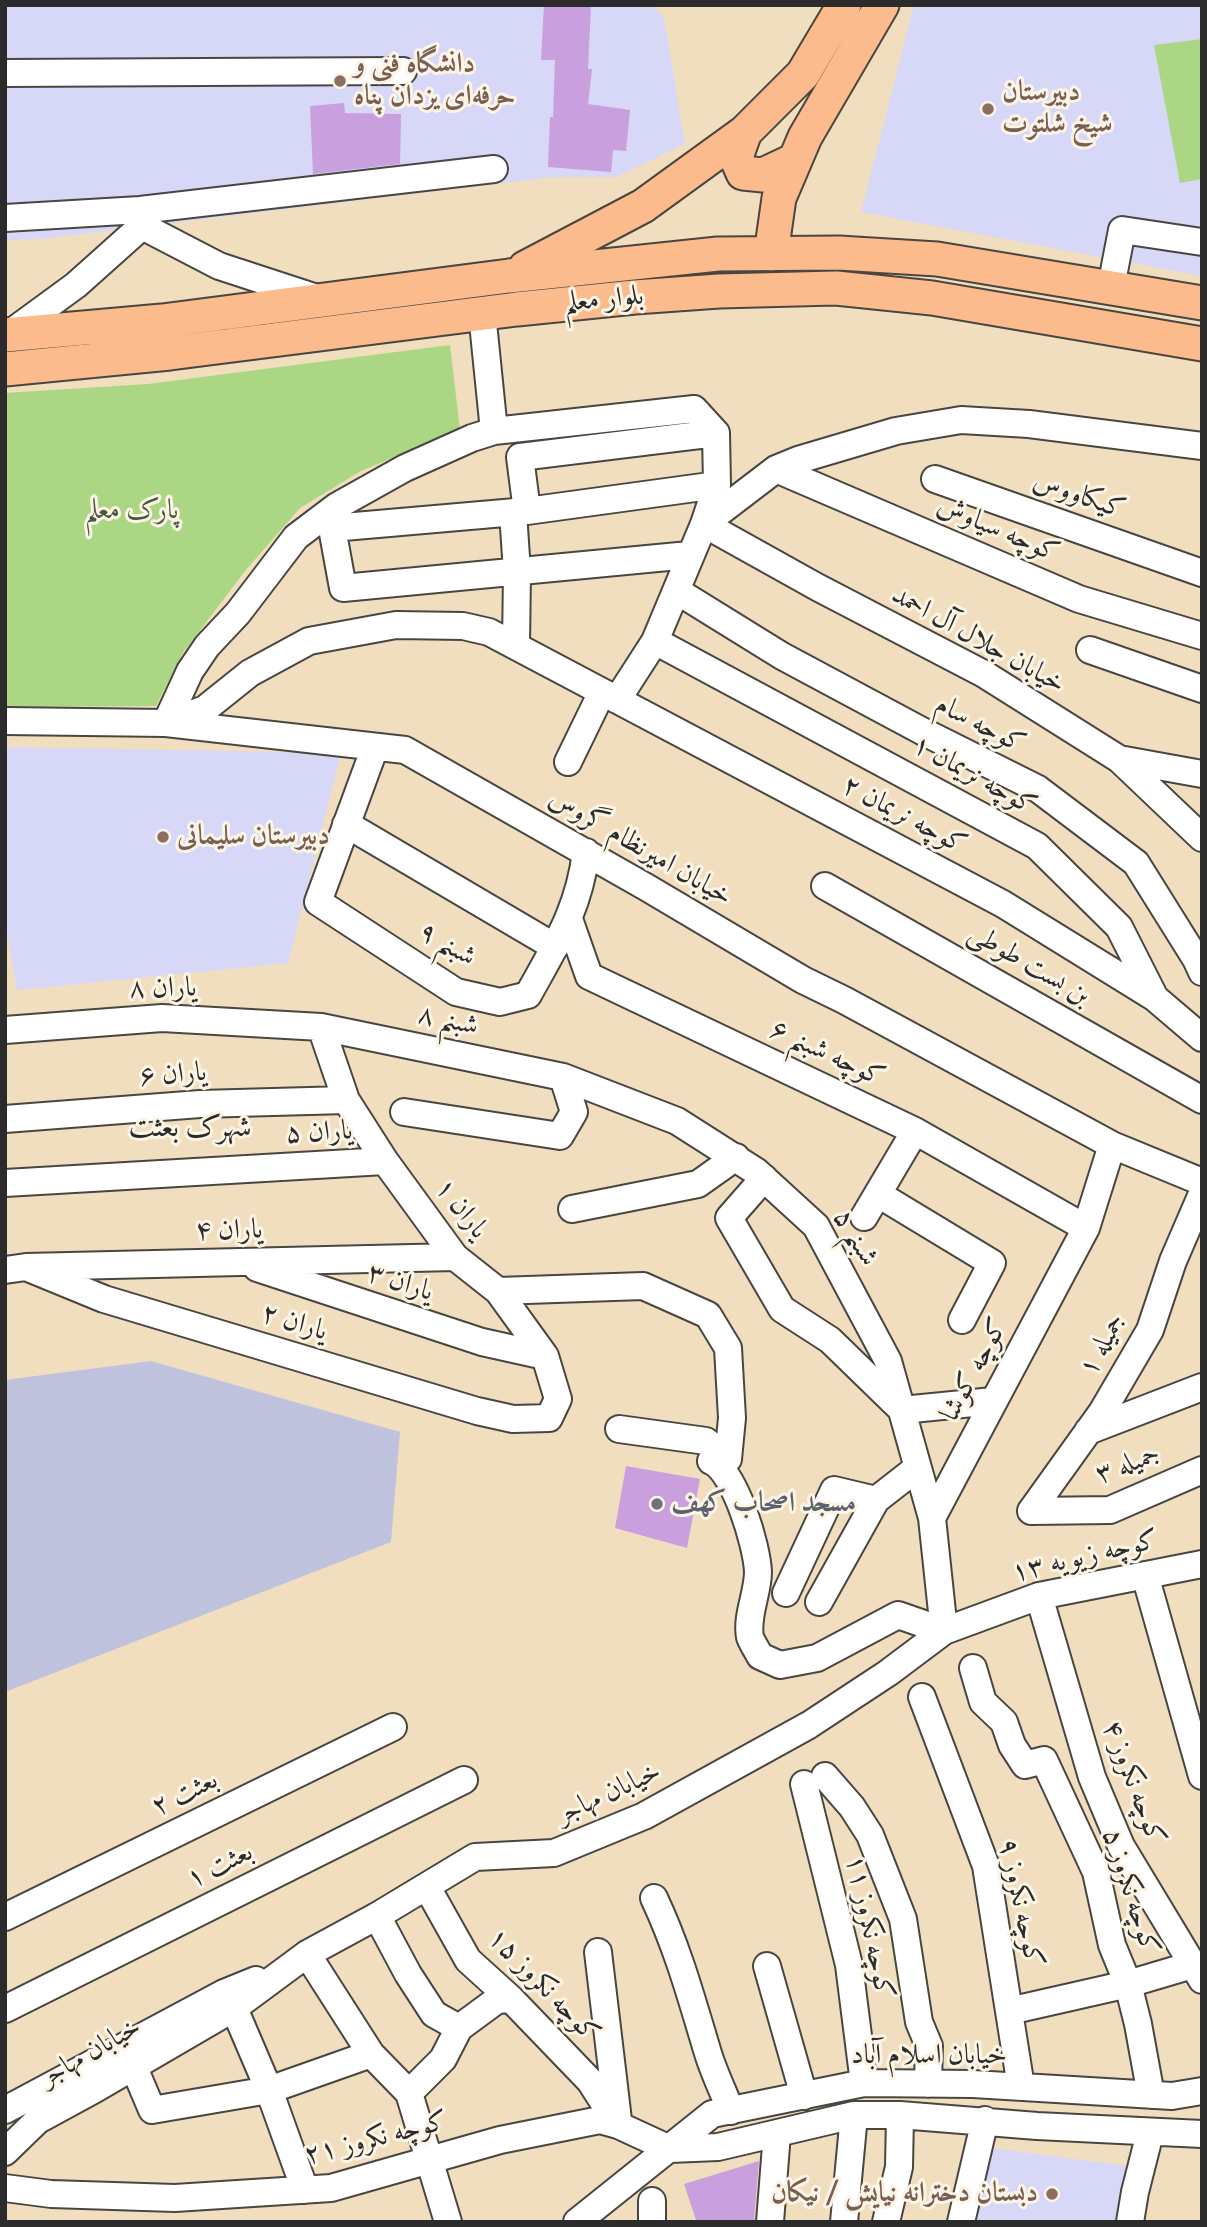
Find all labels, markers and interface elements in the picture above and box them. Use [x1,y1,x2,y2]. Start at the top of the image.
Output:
place label: دانشگاه فنی و حرفه‌ای یزدان پناه [354,48,515,114]
marker: دانشگاه فنی و حرفه‌ای یزدان پناه [332,73,348,89]
place label: دبیرستان شیخ شلتوت [1002,76,1113,142]
marker: دبیرستان شیخ شلتوت [980,101,996,117]
street label: بلوار معلم [563,280,645,320]
street label: کیکاووس [1028,465,1130,527]
street label: کوچه سیاوش [932,489,1064,571]
park label: پارک معلم [85,494,179,528]
street label: خیابان جلال آل احمد [885,578,1071,702]
street label: کوچه سام [929,688,1031,762]
street label: کوچه نریمان ۱ [906,728,1042,824]
street label: کوچه نریمان ۲ [836,769,972,863]
street label: خیابان امیرنظام گروس [542,782,738,914]
place label: دبیرستان سلیمانی [177,820,330,854]
marker: دبیرستان سلیمانی [155,829,171,845]
street label: شبنم ۹ [412,915,482,975]
street label: بن بست طوطی [962,917,1096,1013]
street label: یاران ۸ [129,972,197,1006]
street label: شبنم ۸ [415,998,481,1044]
street label: کوچه شبنم ۶ [764,1013,890,1095]
street label: یاران ۶ [138,1056,208,1094]
district label: شهرک بعثت [128,1110,252,1146]
street label: یاران ۵ [284,1114,354,1152]
street label: یاران ۱ [427,1172,495,1246]
street label: شبنم ۵ [825,1203,885,1273]
street label: یاران ۴ [195,1214,263,1248]
street label: یاران ۳ [363,1257,437,1309]
street label: یاران ۲ [257,1297,331,1349]
street label: جمیله ۱ [1072,1308,1134,1382]
street label: کوچه کوشا [934,1313,1016,1427]
street label: جمیله ۳ [1091,1438,1165,1492]
place label: مسجد اصحاب کهف [671,1487,856,1521]
marker: مسجد اصحاب کهف [649,1496,665,1512]
street label: کوچه زیویه ۱۳ [1008,1524,1162,1590]
street label: کوچه نکروز ۴ [1094,1716,1172,1850]
street label: خیابان مهاجر [551,1755,667,1833]
street label: بعثت ۲ [146,1764,224,1824]
street label: کوچه نکروز ۵ [1094,1825,1166,1959]
street label: بعثت ۱ [181,1836,259,1896]
street label: کوچه نکروز ۹ [990,1836,1050,1970]
street label: کوچه نکروز ۱۱ [837,1852,901,2002]
street label: کوچه نکروز ۱۵ [480,1921,606,2051]
street label: خیابان مهاجر [34,2011,148,2095]
street label: خیابان اسلام آباد [851,2039,1007,2073]
street label: کوچه نکروز ۲۱ [301,2105,451,2173]
place label: دبستان دخترانه نیایش / نیکان [771,2177,1038,2211]
marker: دبستان دخترانه نیایش / نیکان [1044,2186,1060,2202]

